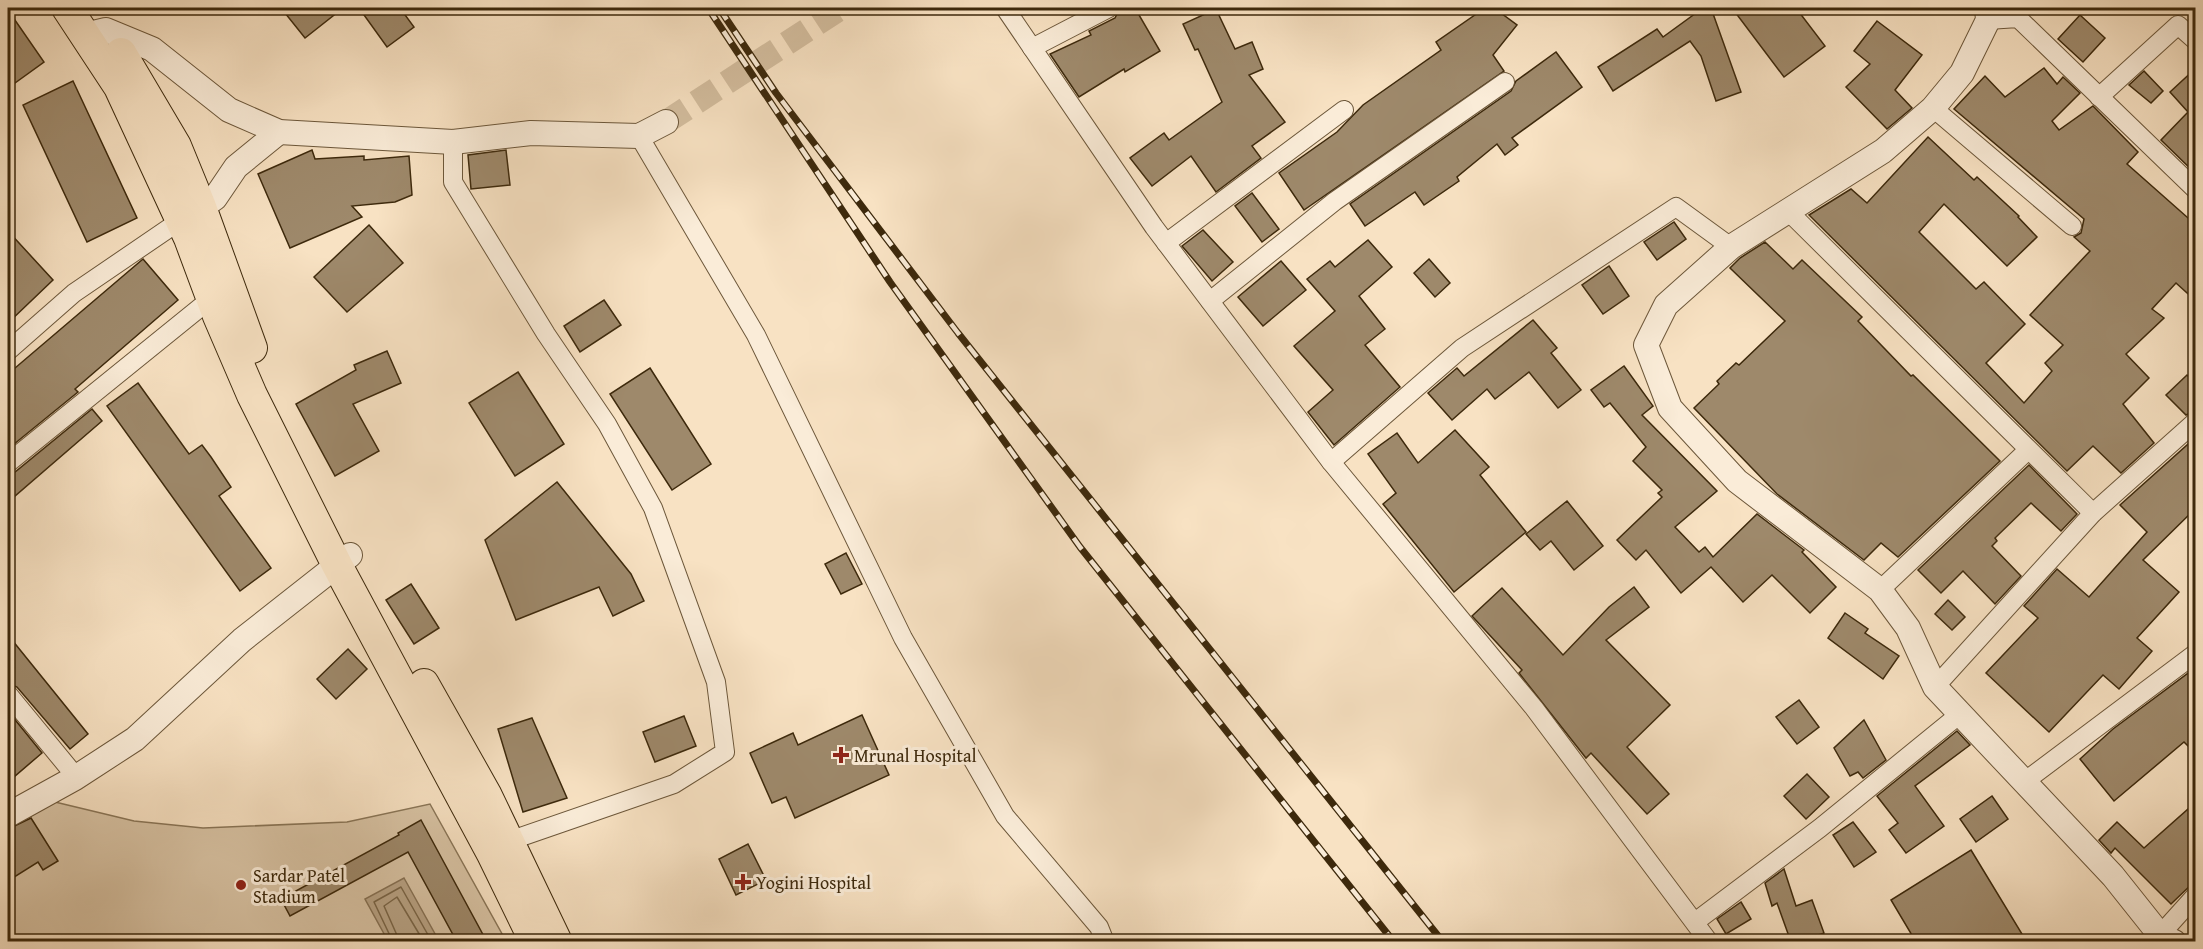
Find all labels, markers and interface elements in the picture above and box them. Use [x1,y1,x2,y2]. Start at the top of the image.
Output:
place label: Mrunal Hospital [854,742,977,769]
marker: Mrunal Hospital [832,746,850,764]
place label: Sardar Patel Stadium [253,862,345,910]
place label: Yogini Hospital [756,869,871,896]
marker: Yogini Hospital [734,873,752,891]
marker: Sardar Patel Stadium [234,878,248,892]

